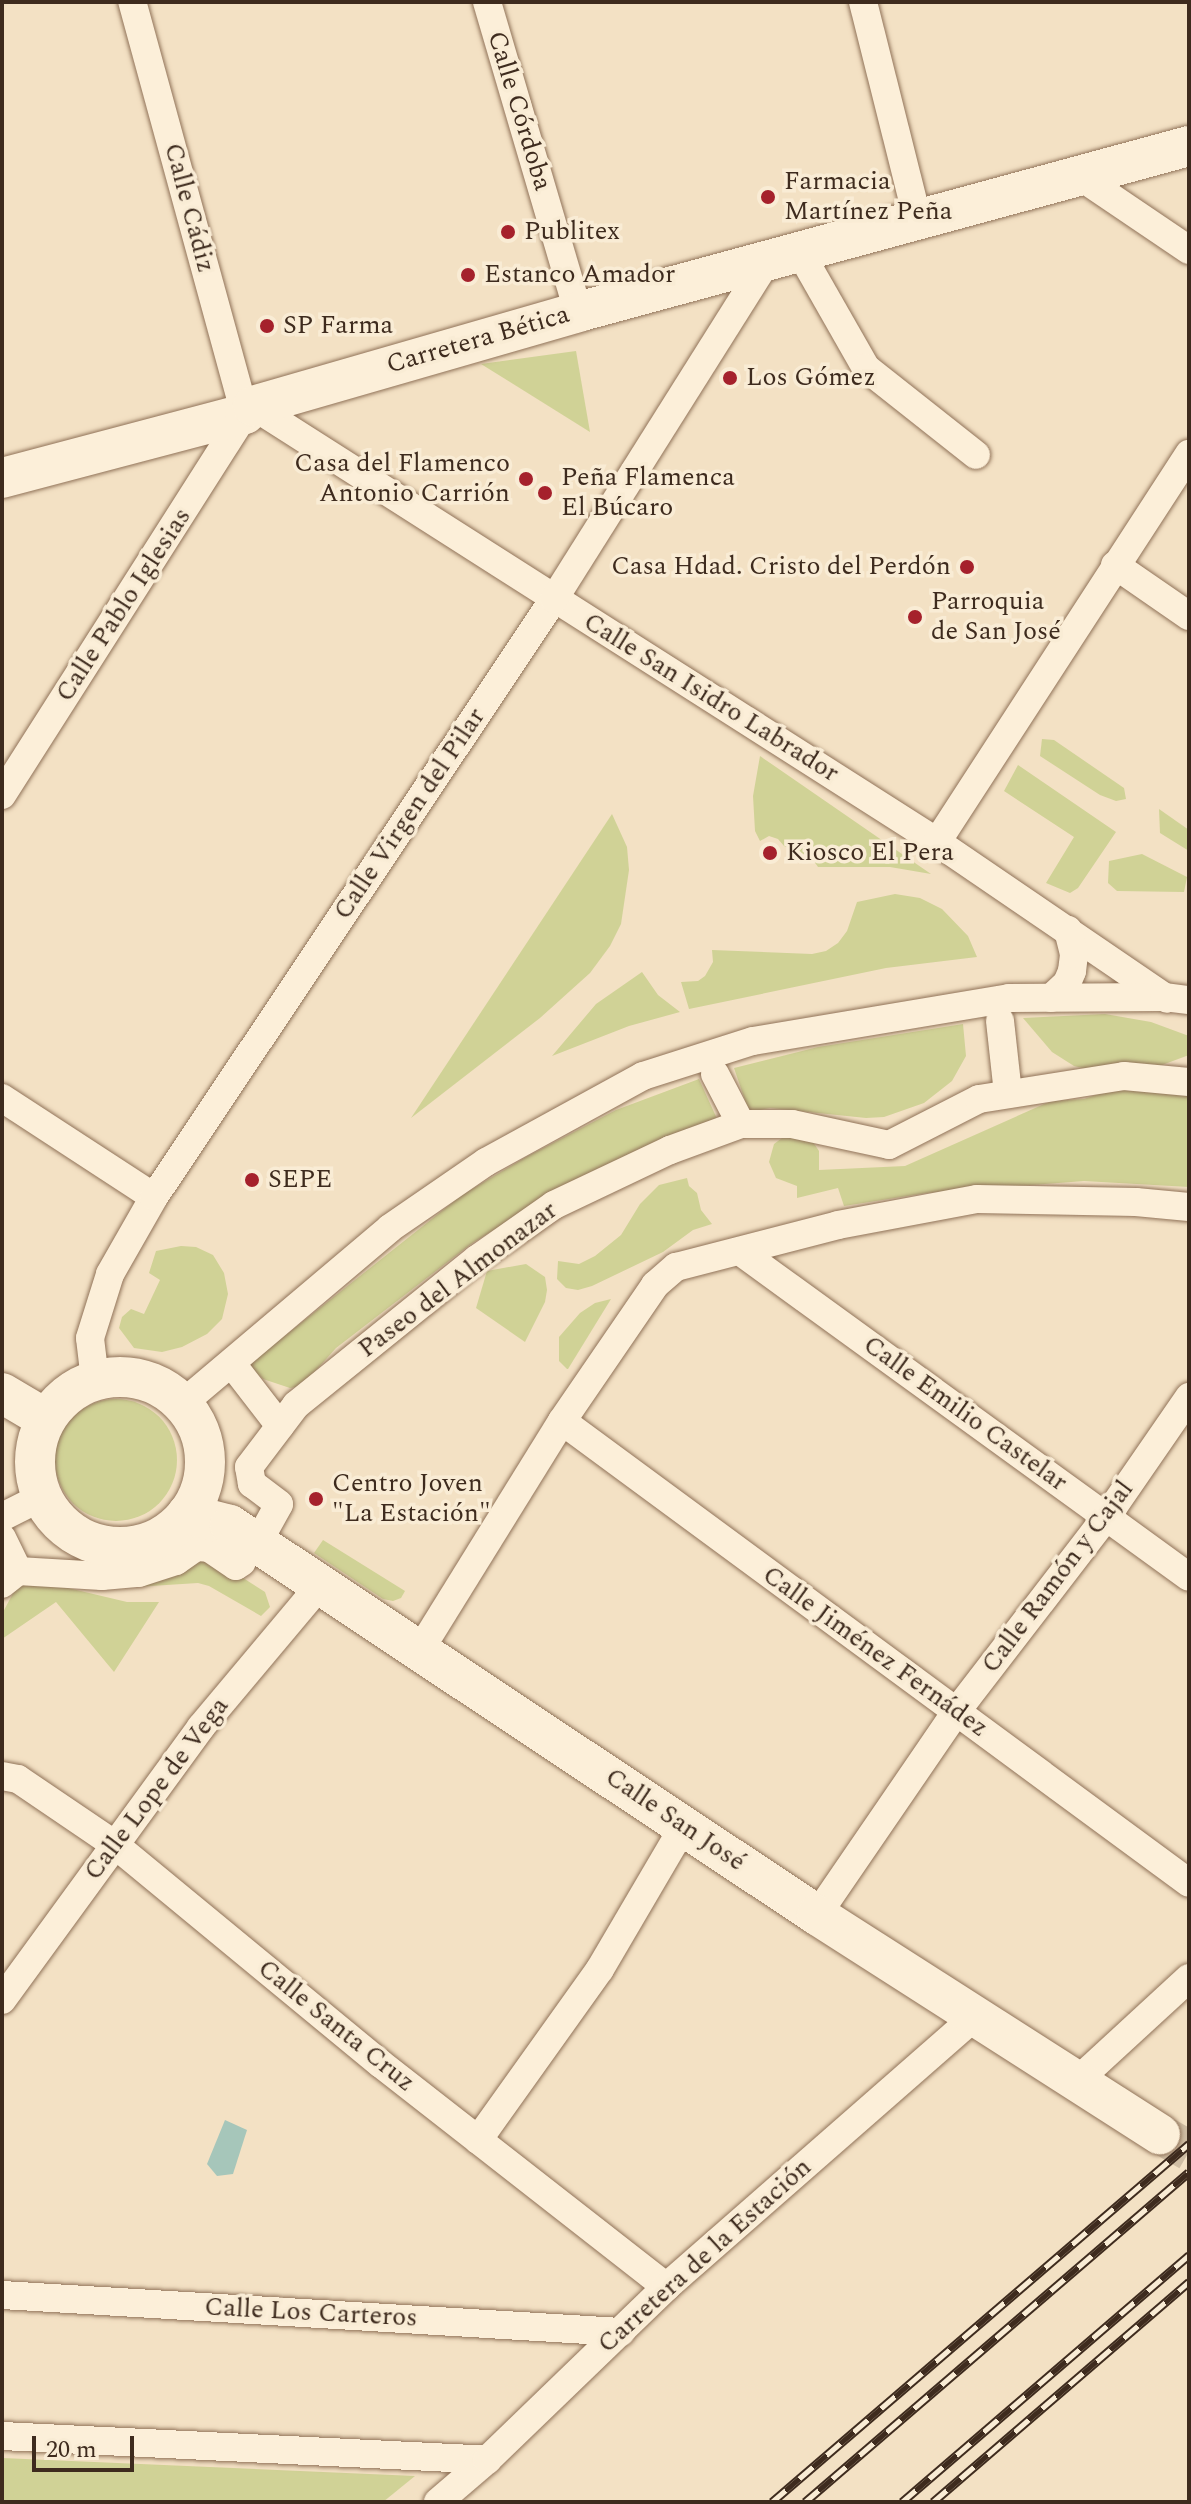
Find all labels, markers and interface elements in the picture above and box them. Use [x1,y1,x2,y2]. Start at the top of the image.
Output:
street label: Calle Córdoba [480,28,558,194]
street label: Calle Cádiz [157,140,221,276]
place label: Farmacia Martínez Peña [784,166,952,228]
marker: Farmacia Martínez Peña [759,188,777,206]
place label: Publitex [524,216,620,248]
marker: Publitex [499,223,517,241]
place label: Estanco Amador [484,259,675,291]
marker: Estanco Amador [459,266,477,284]
street label: Carretera Bética [383,299,573,381]
place label: SP Farma [283,310,393,342]
marker: SP Farma [258,317,276,335]
place label: Los Gómez [746,362,876,394]
marker: Los Gómez [721,369,739,387]
place label: Casa del Flamenco Antonio Carrión [294,448,510,510]
place label: Peña Flamenca El Búcaro [561,462,735,524]
marker: Casa del Flamenco Antonio Carrión [517,470,535,488]
marker: Peña Flamenca El Búcaro [536,484,554,502]
street label: Calle Pablo Iglesias [50,502,198,708]
place label: Casa Hdad. Cristo del Perdón [611,551,951,583]
marker: Casa Hdad. Cristo del Perdón [958,558,976,576]
place label: Parroquia de San José [931,586,1061,648]
street label: Calle San Isidro Labrador [578,607,844,789]
marker: Parroquia de San José [906,608,924,626]
street label: Calle Virgen del Pilar [328,702,492,926]
place label: Kiosco El Pera [786,837,954,869]
marker: Kiosco El Pera [761,844,779,862]
place label: SEPE [268,1164,332,1196]
marker: SEPE [243,1171,261,1189]
street label: Paseo del Almonazar [352,1195,564,1365]
street label: Calle Emilio Castelar [857,1330,1073,1498]
place label: Centro Joven "La Estación" [332,1468,491,1530]
street label: Calle Ramón y Cajal [975,1475,1141,1679]
marker: Centro Joven "La Estación" [307,1490,325,1508]
street label: Calle Jiménez Fernádez [756,1560,994,1744]
street label: Calle Lope de Vega [78,1691,236,1887]
street label: Calle San José [599,1762,751,1878]
street label: Calle Santa Cruz [251,1953,421,2099]
street label: Carretera de la Estación [592,2152,818,2360]
street label: Calle Los Carteros [204,2292,418,2334]
scale bar [36,2420,138,2470]
text: 20 m [46,2432,97,2468]

